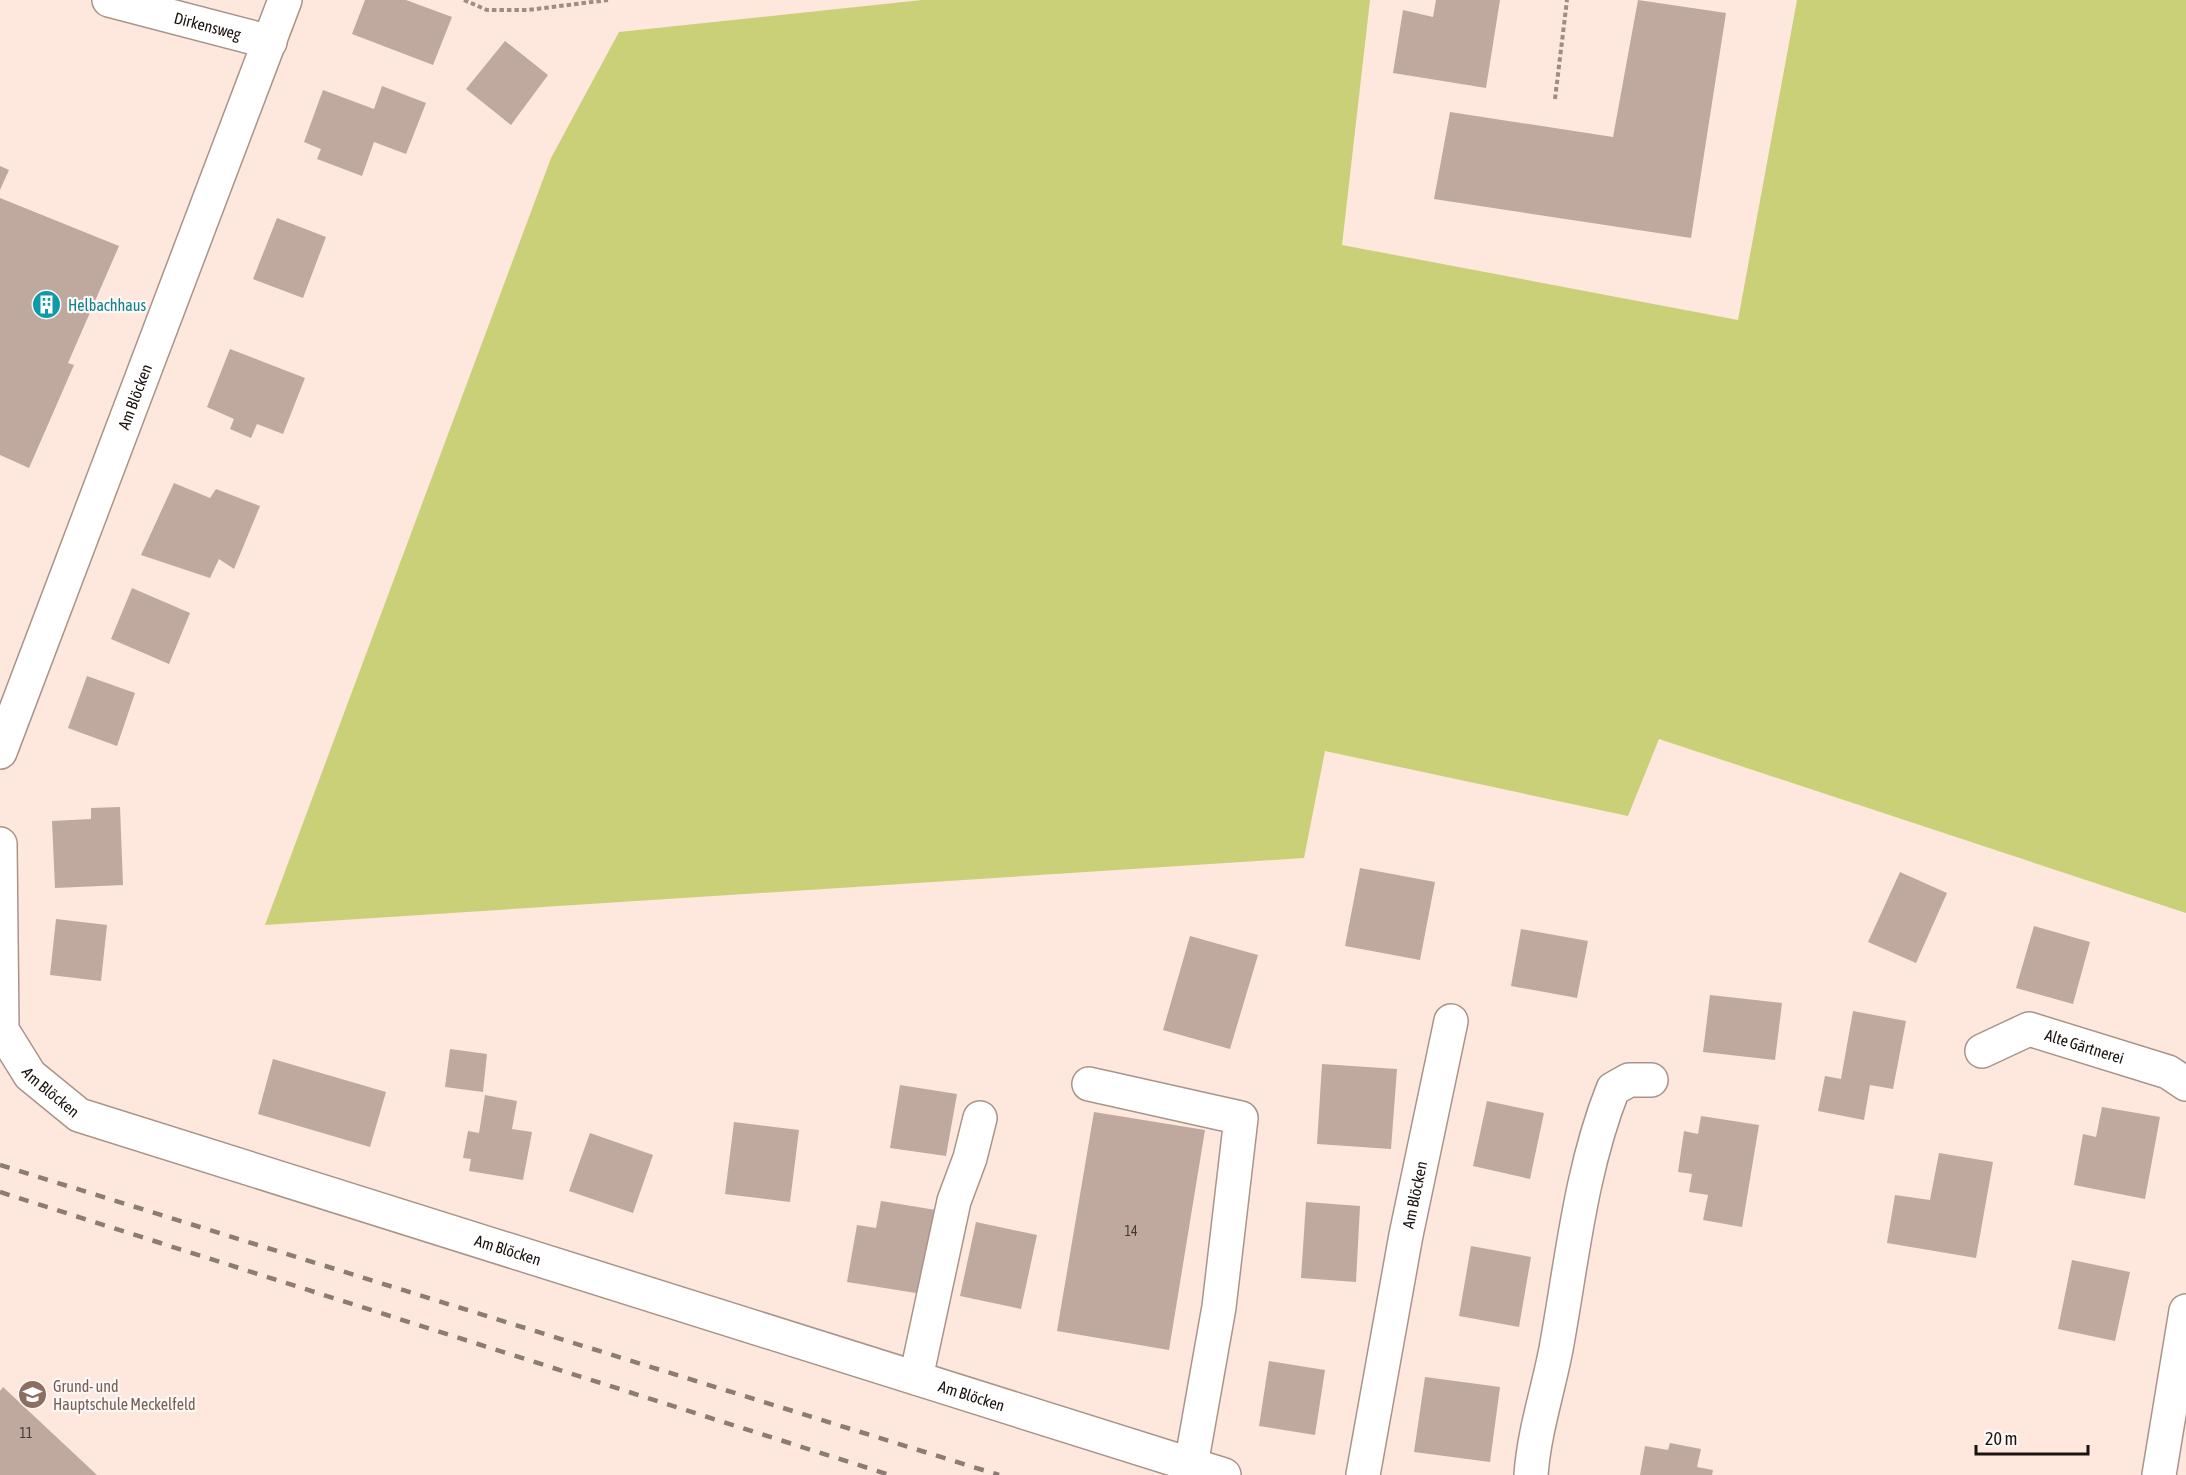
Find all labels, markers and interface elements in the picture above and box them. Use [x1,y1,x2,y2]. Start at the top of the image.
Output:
street label: Dirkensweg [172,8,243,44]
building icon: Helbachhaus [31,289,63,321]
place label: Helbachhaus [68,296,146,314]
street label: Am Blöcken [114,361,155,432]
street label: Alte Gärtnerei [2043,1025,2126,1067]
street label: Am Blöcken [19,1064,83,1121]
street label: Am Blöcken [1399,1159,1430,1230]
house number: 14 [1124,1223,1138,1239]
street label: Am Blöcken [473,1231,543,1269]
place label: Grund- und Hauptschule Meckelfeld [53,1377,196,1414]
street label: Am Blöcken [936,1377,1007,1415]
school or university icon: Grund- und Hauptschule Meckelfeld [16,1379,48,1411]
scale bar [1976,1418,2088,1456]
house number: 11 [19,1425,33,1441]
text: 20 m [1985,1428,2017,1449]

